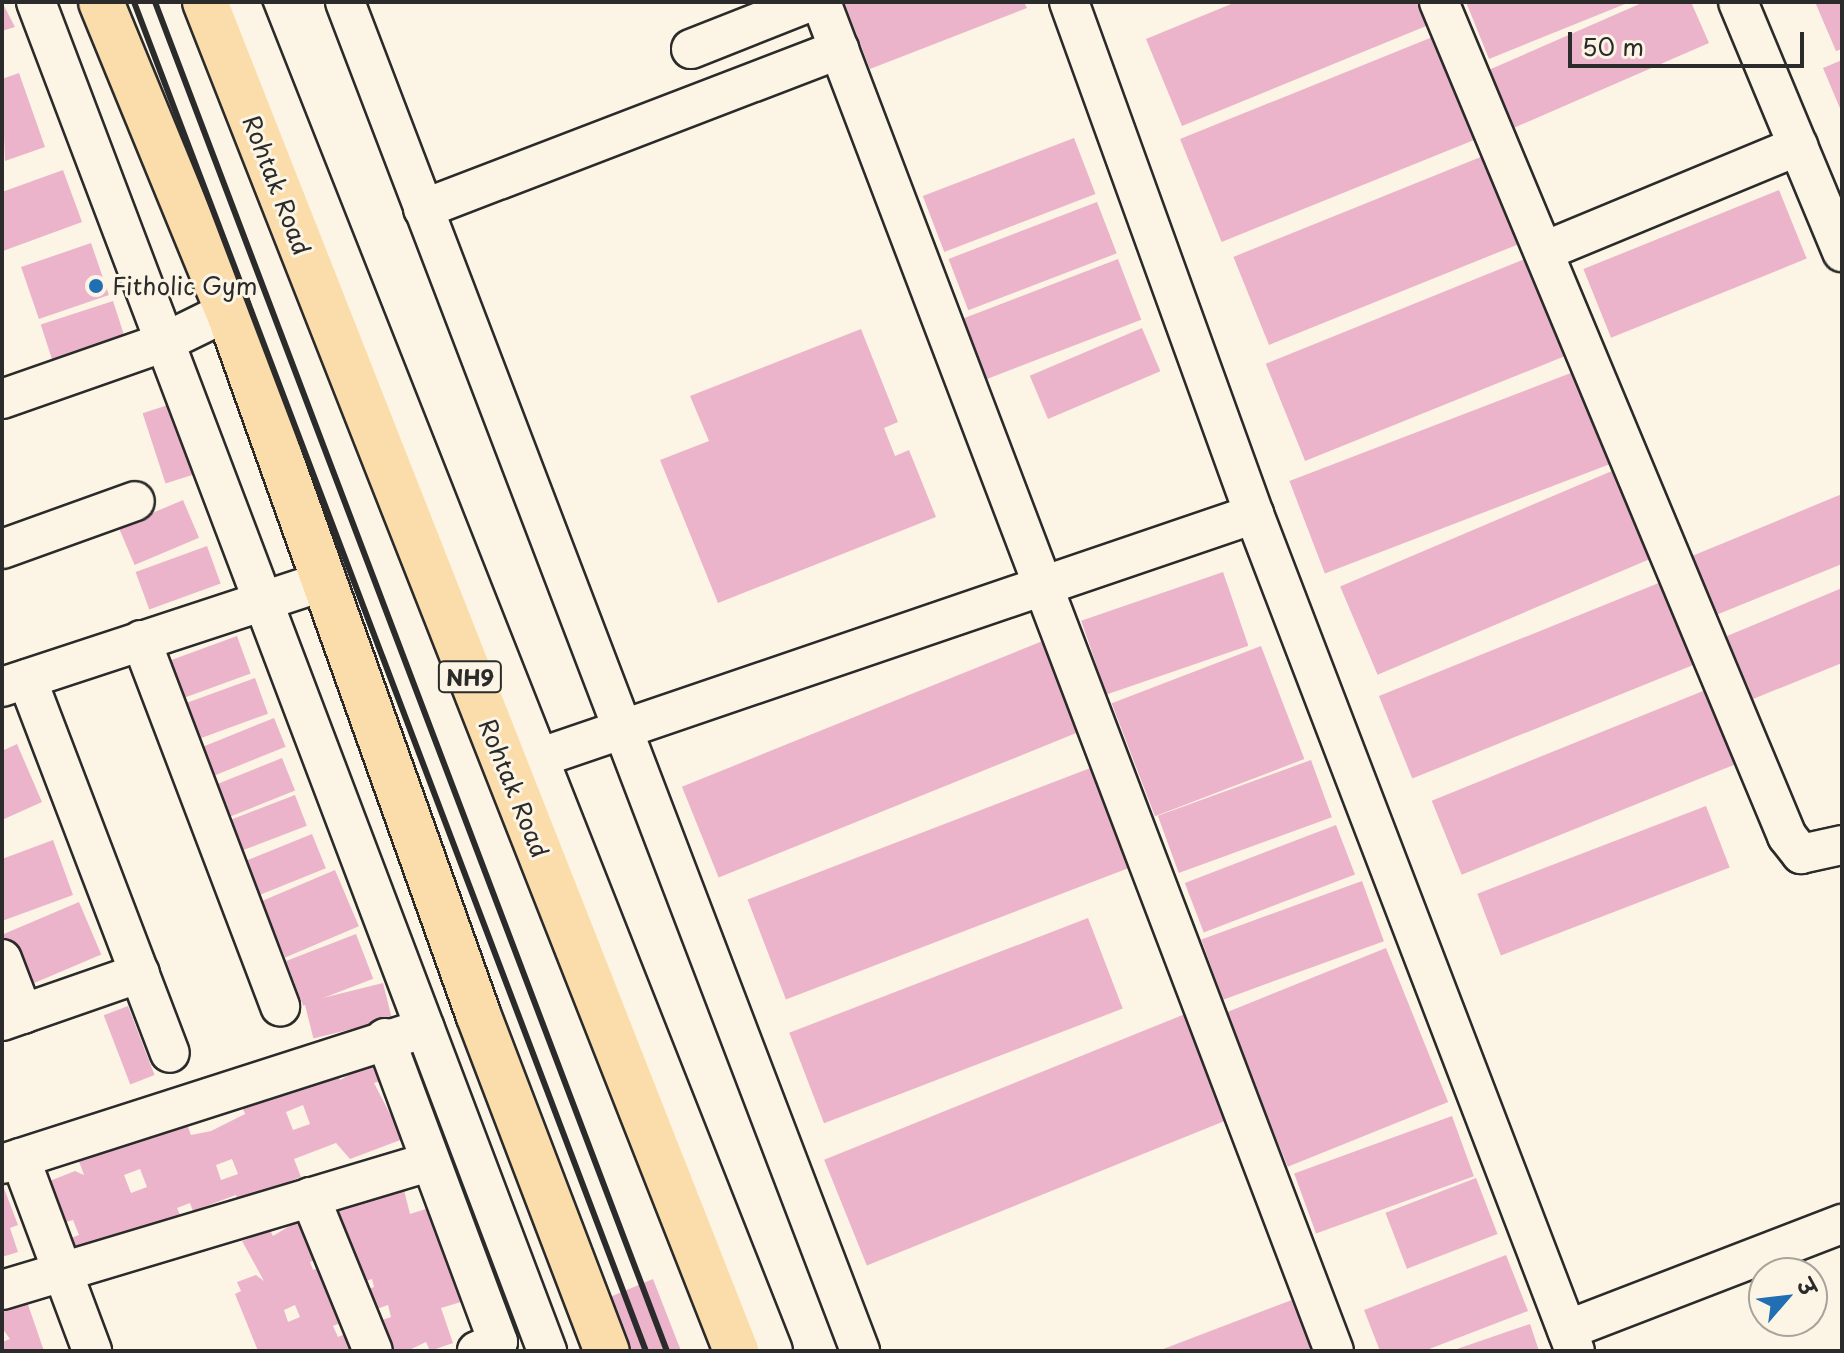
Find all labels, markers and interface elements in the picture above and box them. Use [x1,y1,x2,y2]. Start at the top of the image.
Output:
scale bar [1572,16,1808,66]
text: 50 m [1582,28,1644,64]
street label: Rohtak Road [237,110,317,260]
place label: Fitholic Gym [112,272,259,300]
marker: Fitholic Gym [87,277,105,295]
road number: NH9 [436,659,504,695]
street label: Rohtak Road [473,713,555,863]
north arrow [1748,1257,1828,1337]
text: उ [1790,1272,1826,1301]

